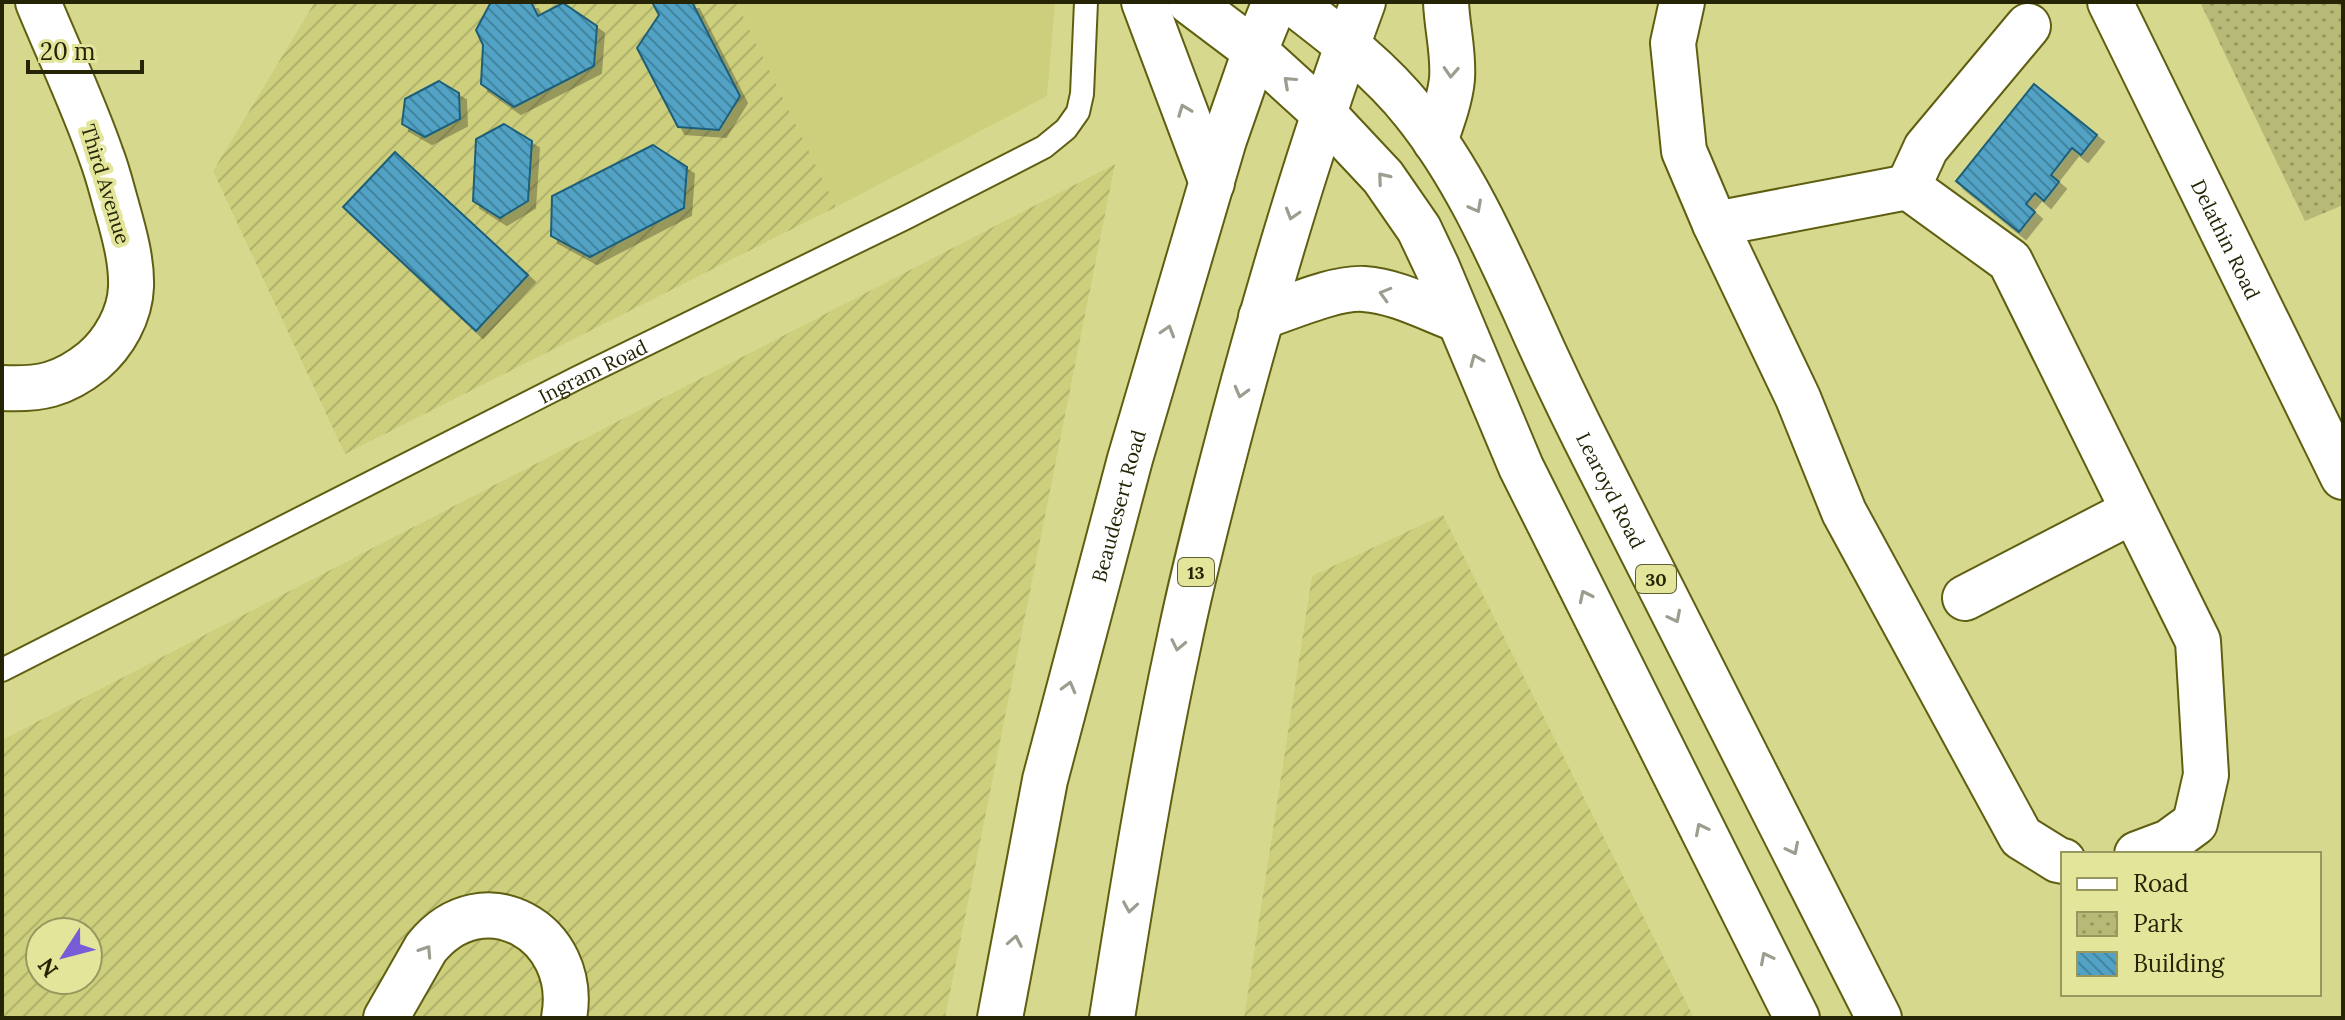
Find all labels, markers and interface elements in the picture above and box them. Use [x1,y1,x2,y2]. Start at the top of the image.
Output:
scale bar [28,24,142,74]
text: 20 m [40,36,96,67]
one-way arrow [1443,66,1460,79]
one-way arrow [1284,77,1299,92]
one-way arrow [1177,104,1194,118]
street label: Third Avenue [76,121,136,247]
one-way arrow [1378,172,1393,187]
street label: Delathin Road [2186,175,2266,303]
one-way arrow [1466,199,1481,214]
one-way arrow [1285,206,1301,220]
one-way arrow [1379,287,1393,303]
one-way arrow [1159,324,1175,338]
street label: Ingram Road [534,333,651,408]
one-way arrow [1469,354,1486,368]
one-way arrow [1233,385,1250,399]
street label: Beaudesert Road [1086,427,1150,585]
street label: Learoyd Road [1571,428,1651,552]
road number: 13 [1178,558,1214,586]
road number: 30 [1636,565,1676,593]
one-way arrow [1579,590,1594,605]
one-way arrow [1666,608,1681,623]
one-way arrow [1170,637,1187,651]
one-way arrow [1060,681,1077,695]
one-way arrow [1695,822,1711,837]
one-way arrow [1783,840,1799,855]
legend [2061,852,2321,996]
text: Road [2133,868,2189,899]
one-way arrow [1122,900,1139,914]
text: Park [2133,908,2183,939]
north arrow [24,916,104,996]
one-way arrow [1005,935,1022,948]
one-way arrow [416,945,431,959]
text: Building [2133,948,2225,979]
one-way arrow [1761,952,1776,967]
text: N [31,953,64,983]

